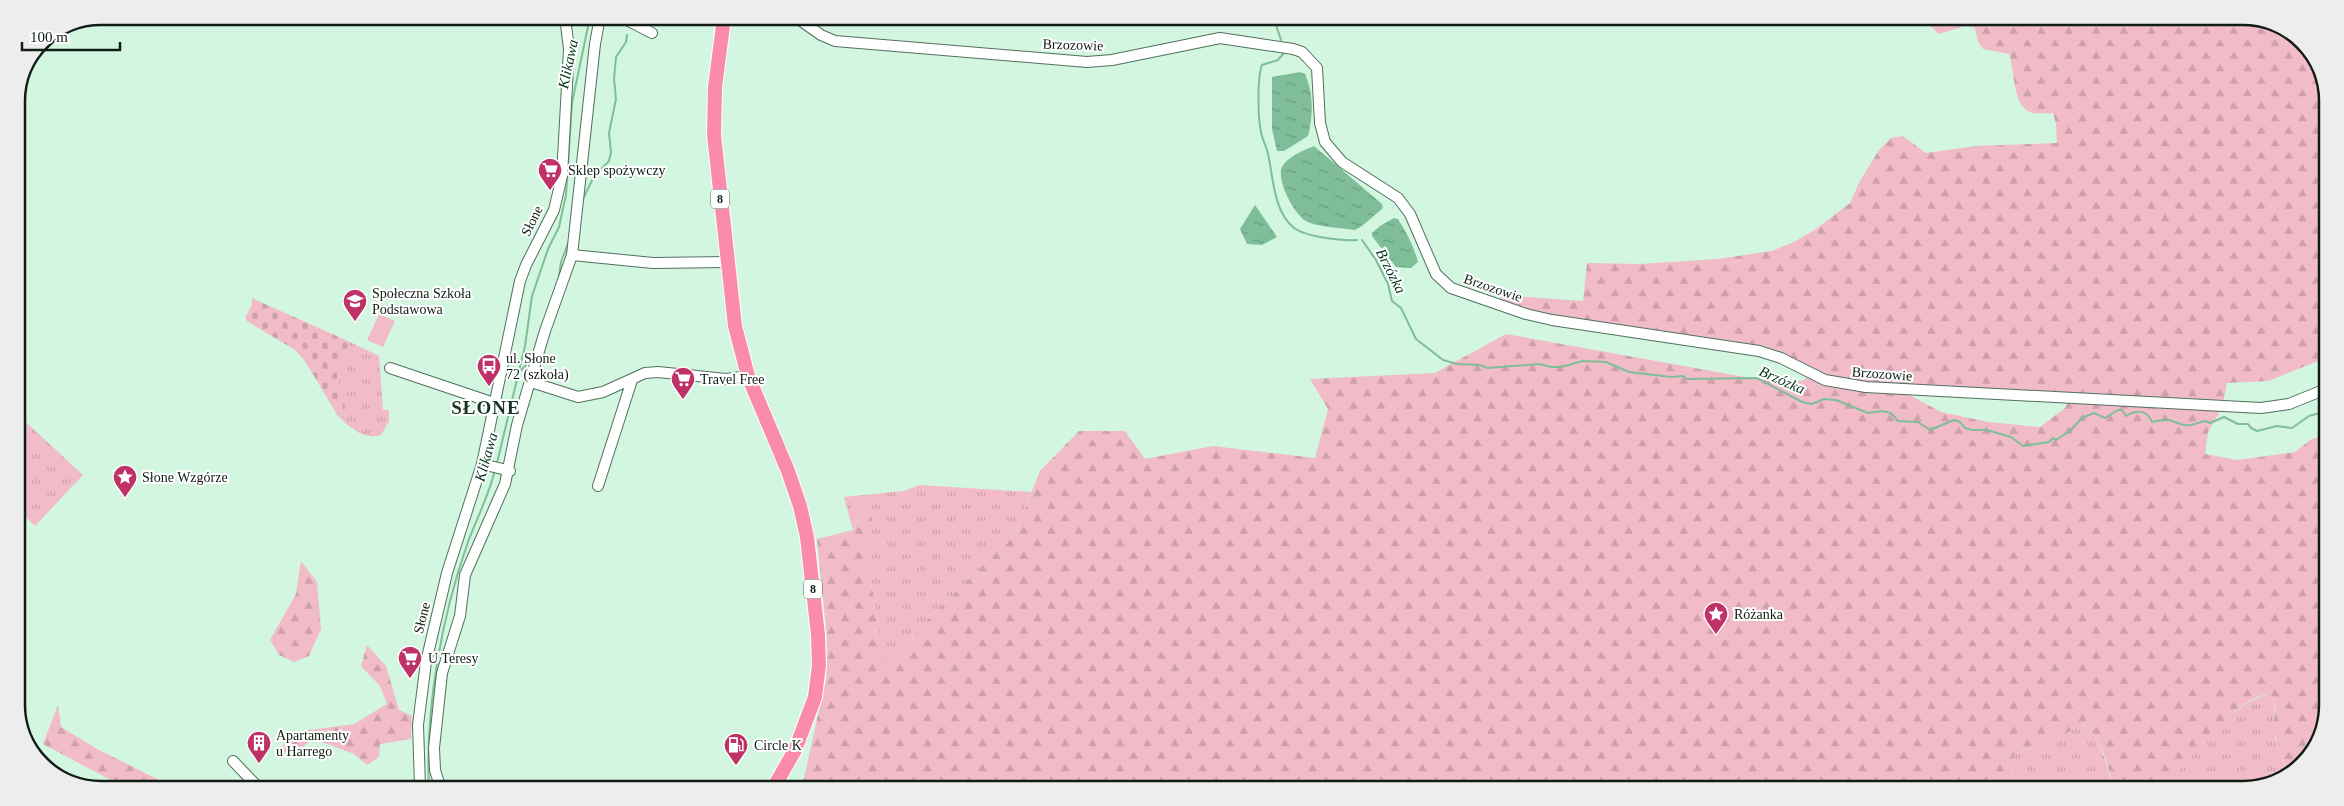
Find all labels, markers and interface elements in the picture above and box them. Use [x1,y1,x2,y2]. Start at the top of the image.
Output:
scale bar [22,20,120,52]
text: 100 m [30,29,68,45]
street label: Brzozowie [1042,36,1104,54]
water label: Klikawa [555,38,581,91]
supermarket icon: Sklep spożywczy [537,157,563,191]
place label: Sklep spożywczy [568,163,666,178]
road number: 8 [711,190,729,208]
street label: Słone [518,203,546,239]
water label: Brzózka [1373,246,1409,296]
street label: Brzozowie [1462,271,1524,305]
place label: Społeczna Szkoła Podstawowa [372,286,472,317]
school or university icon: Społeczna Szkoła Podstawowa [342,288,368,322]
place label: ul. Słone 72 (szkoła) [506,351,569,383]
bus stop icon: ul. Słone 72 (szkoła) [476,353,502,387]
water label: Brzózka [1757,363,1807,397]
street label: Brzozowie [1851,364,1913,384]
supermarket icon: Travel Free [670,366,696,400]
place label: Travel Free [700,372,764,387]
district label: SŁONE [451,397,521,418]
water label: Klikawa [471,431,501,484]
place icon: Słone Wzgórze [112,464,138,498]
place label: Słone Wzgórze [142,470,228,485]
road number: 8 [804,580,822,598]
street label: Słone [411,601,433,635]
place icon: Różanka [1703,601,1729,635]
place label: Różanka [1734,607,1784,622]
supermarket icon: U Teresy [397,645,423,679]
place label: U Teresy [428,651,478,666]
place label: Apartamenty u Harrego [276,728,349,759]
building icon: Apartamenty u Harrego [246,730,272,764]
fuel station icon: Circle K [723,732,749,766]
place label: Circle K [754,738,802,753]

